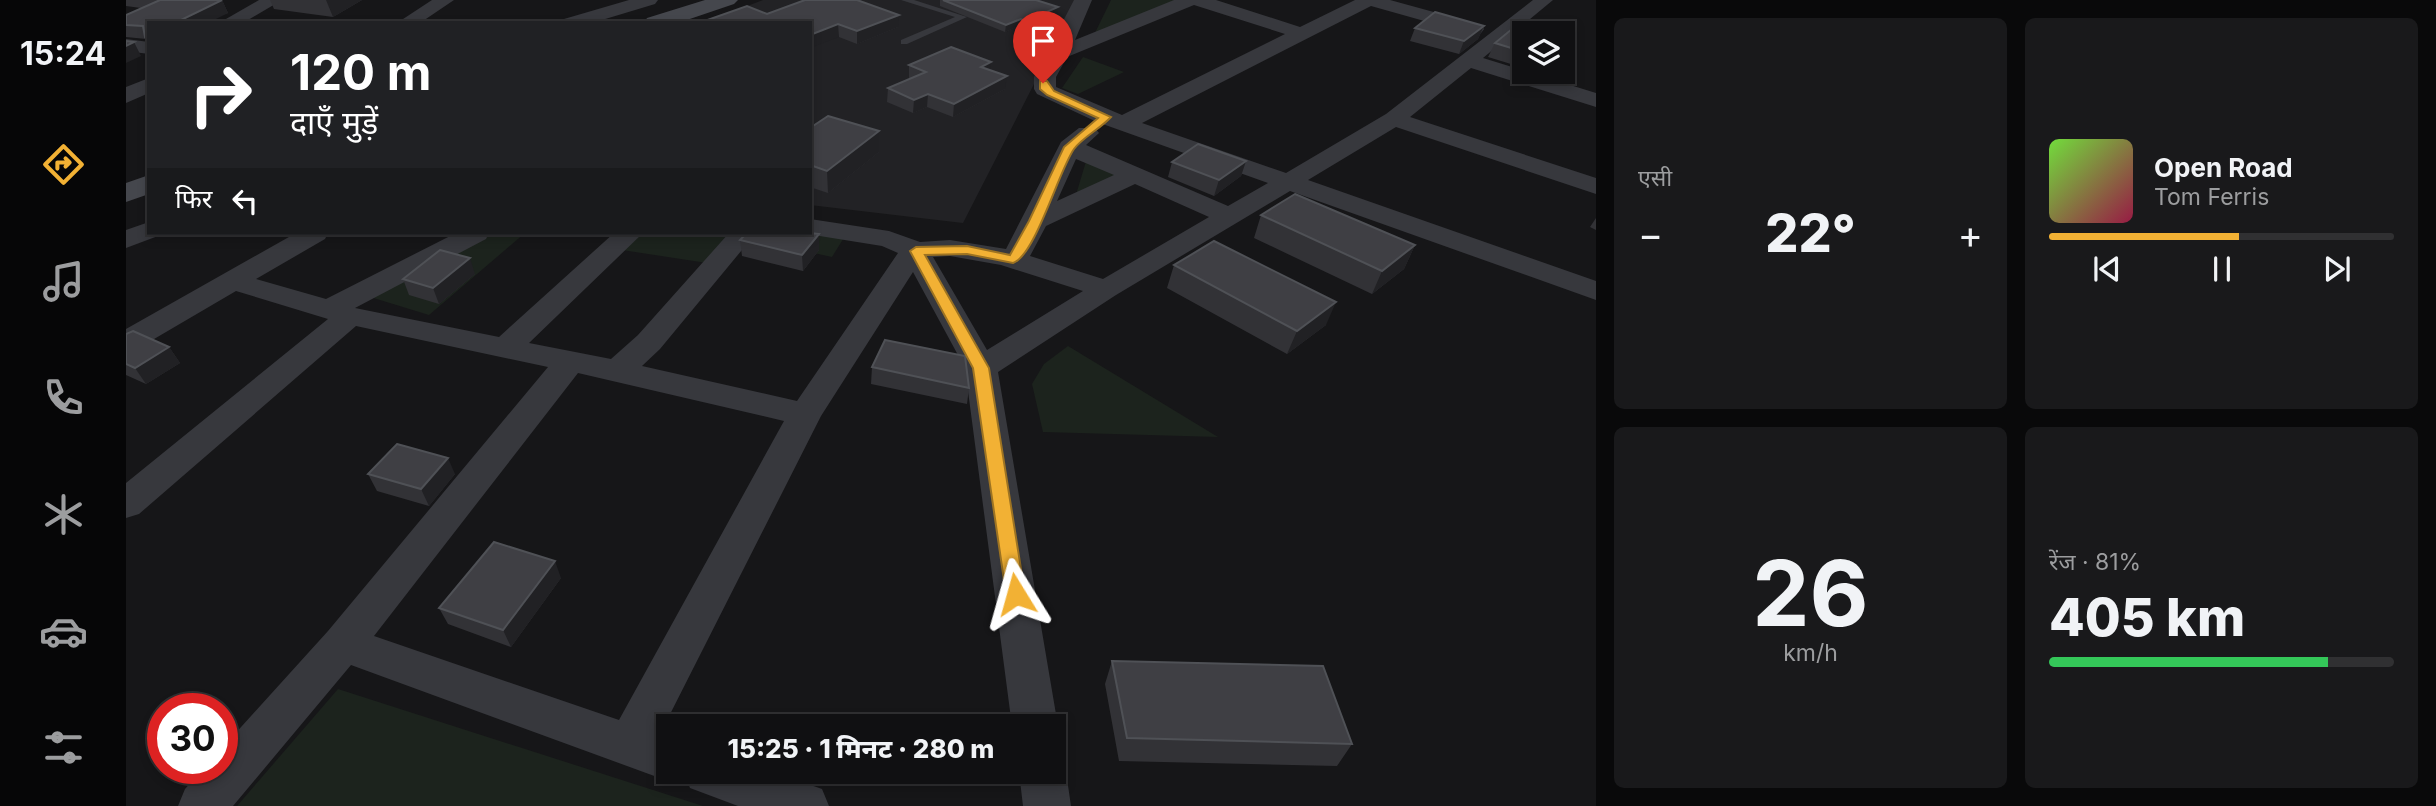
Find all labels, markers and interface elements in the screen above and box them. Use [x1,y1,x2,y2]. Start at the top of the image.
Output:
pin [1013,11,1073,83]
map controls [1512,21,1575,84]
button: layers [1512,21,1575,84]
icon: arrive [1024,22,1062,60]
text: 15:24 [20,34,106,73]
text: 120 m [290,43,431,102]
icon: right [175,49,266,140]
text: दाएँ मुड़ें [290,103,378,142]
icon: directions [39,140,88,189]
text: Open Road [2154,152,2293,183]
text: एसी [1638,164,1672,192]
icon: left [226,182,264,220]
text: फिर [175,183,212,214]
text: Tom Ferris [2154,183,2269,211]
text: 22° [1765,202,1856,265]
text: − [1638,211,1663,257]
text: + [1958,211,1983,257]
icon: previous [2088,250,2126,288]
icon: pause [2203,250,2241,288]
icon: next [2318,250,2356,288]
icon: music [39,257,88,306]
icon: phone [39,373,88,422]
icon: climate [39,490,88,539]
text: 26 [1752,538,1869,648]
text: रेंज · 81% [2049,548,2141,576]
position arrow [979,557,1053,631]
text: 405 km [2049,586,2245,649]
icon: car [39,607,88,656]
text: km/h [1783,639,1838,667]
speed limit sign: 30 [147,693,238,784]
icon: filters [39,723,88,772]
text: 15:25 · 1 मिनट · 280 m [728,733,994,764]

